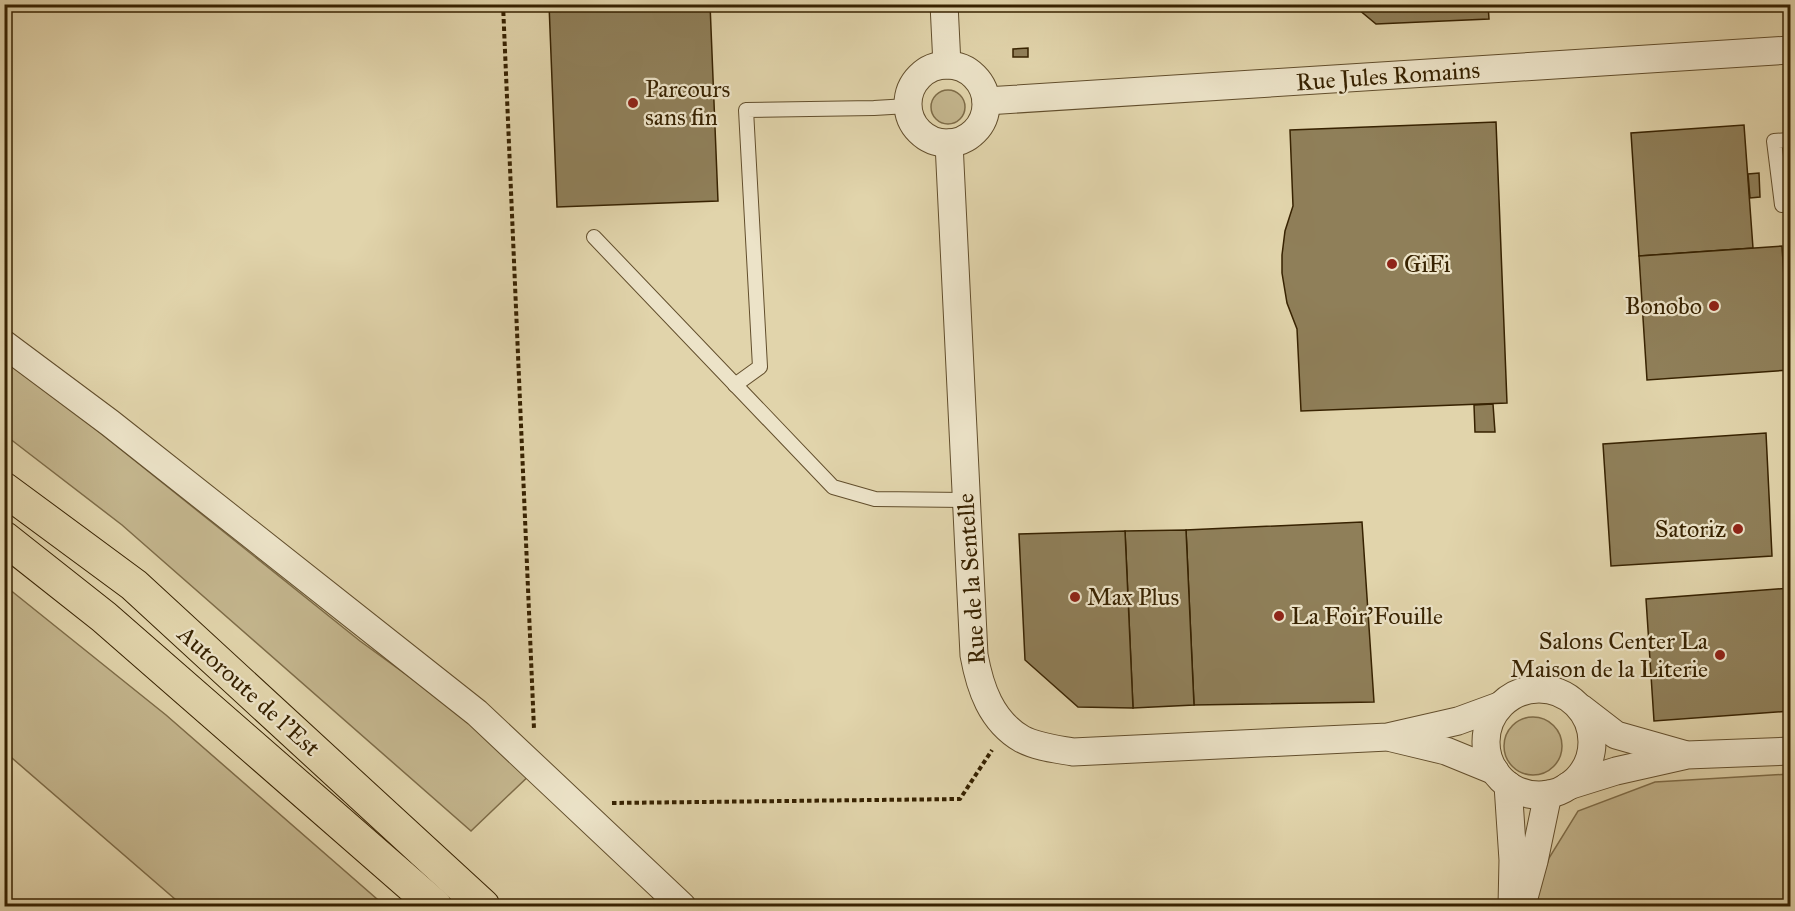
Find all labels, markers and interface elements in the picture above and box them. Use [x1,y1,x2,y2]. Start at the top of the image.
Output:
street label: Rue Jules Romains [1295,55,1481,97]
place label: Parcours sans fin [645,74,730,132]
marker: Parcours sans fin [626,96,640,110]
place label: GiFi [1404,249,1451,279]
marker: GiFi [1385,257,1399,271]
place label: Bonobo [1625,291,1702,321]
marker: Bonobo [1707,299,1721,313]
street label: Rue de la Sentelle [950,492,992,666]
place label: Satoriz [1655,514,1726,544]
marker: Satoriz [1731,522,1745,536]
place label: Max Plus [1087,582,1179,612]
marker: Max Plus [1068,590,1082,604]
place label: La Foir'Fouille [1291,601,1443,631]
marker: La Foir'Fouille [1272,609,1286,623]
street label: Autoroute de l’Est [171,619,327,763]
place label: Salons Center La Maison de la Literie [1510,626,1709,684]
marker: Salons Center La Maison de la Literie [1713,648,1727,662]

